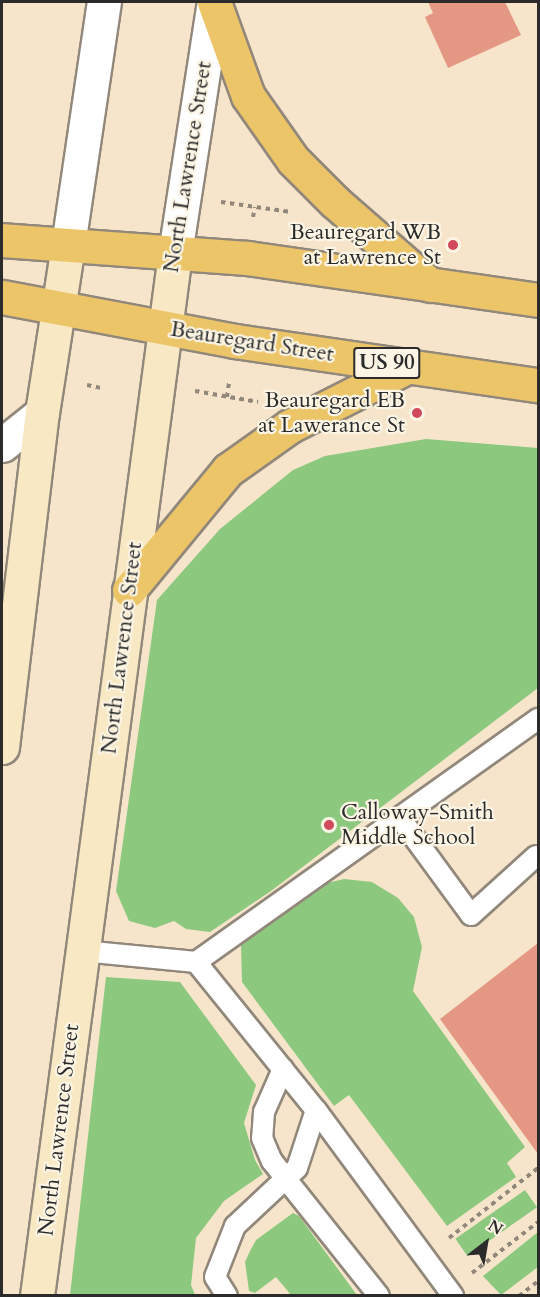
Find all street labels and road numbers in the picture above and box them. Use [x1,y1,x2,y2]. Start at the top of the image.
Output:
street label: North Lawrence Street [158,60,218,274]
street label: Beauregard Street [168,316,336,368]
road number: US 90 [352,345,422,381]
street label: North Lawrence Street [96,540,148,756]
street label: North Lawrence Street [33,1022,85,1238]

